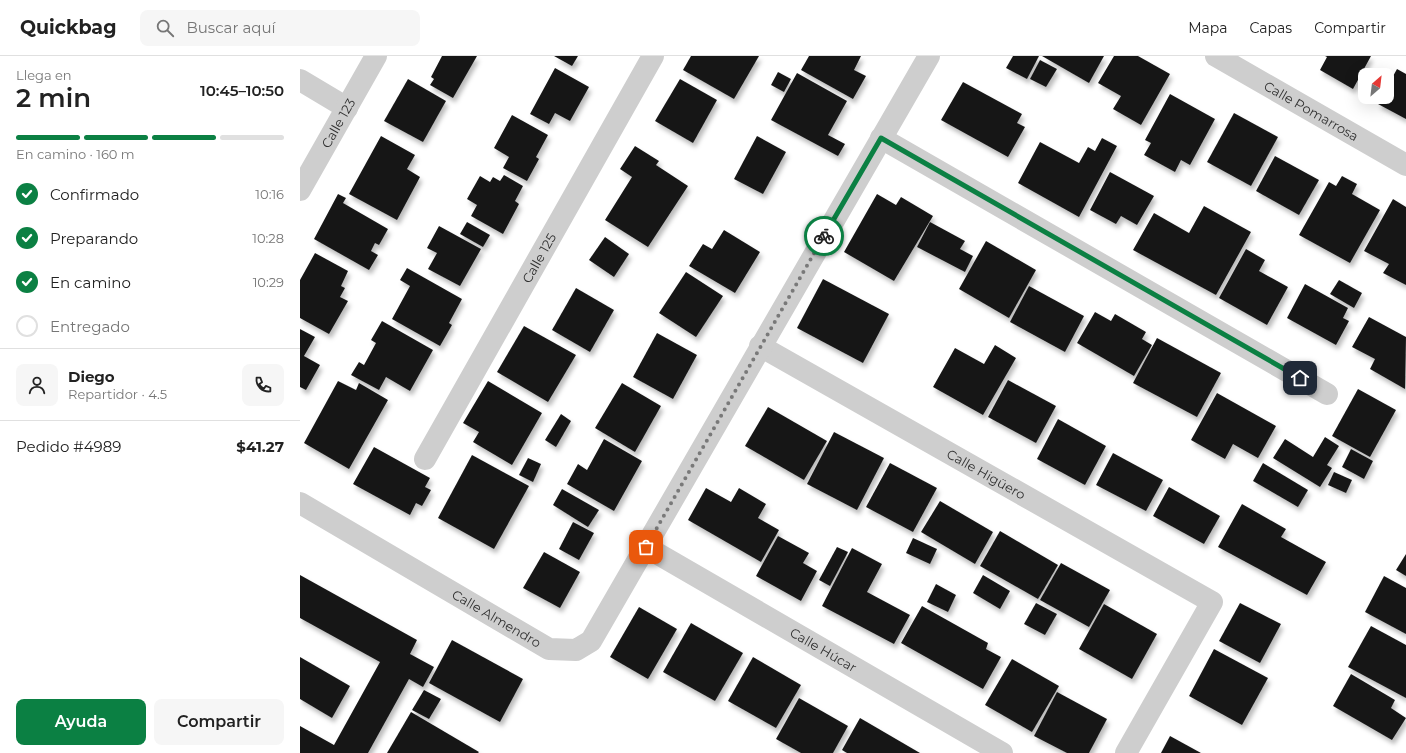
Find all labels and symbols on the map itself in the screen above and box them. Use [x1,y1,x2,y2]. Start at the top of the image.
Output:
north arrow [1358,68,1394,104]
street label: Calle Pomarrosa [1261,77,1361,144]
street label: Calle 123 [318,95,358,151]
courier [804,216,844,256]
street label: Calle 125 [518,230,559,286]
pin [1283,361,1317,395]
street label: Calle Higüero [944,446,1028,503]
pin [629,530,663,564]
street label: Calle Almendro [449,586,544,651]
street label: Calle Húcar [787,624,860,675]

